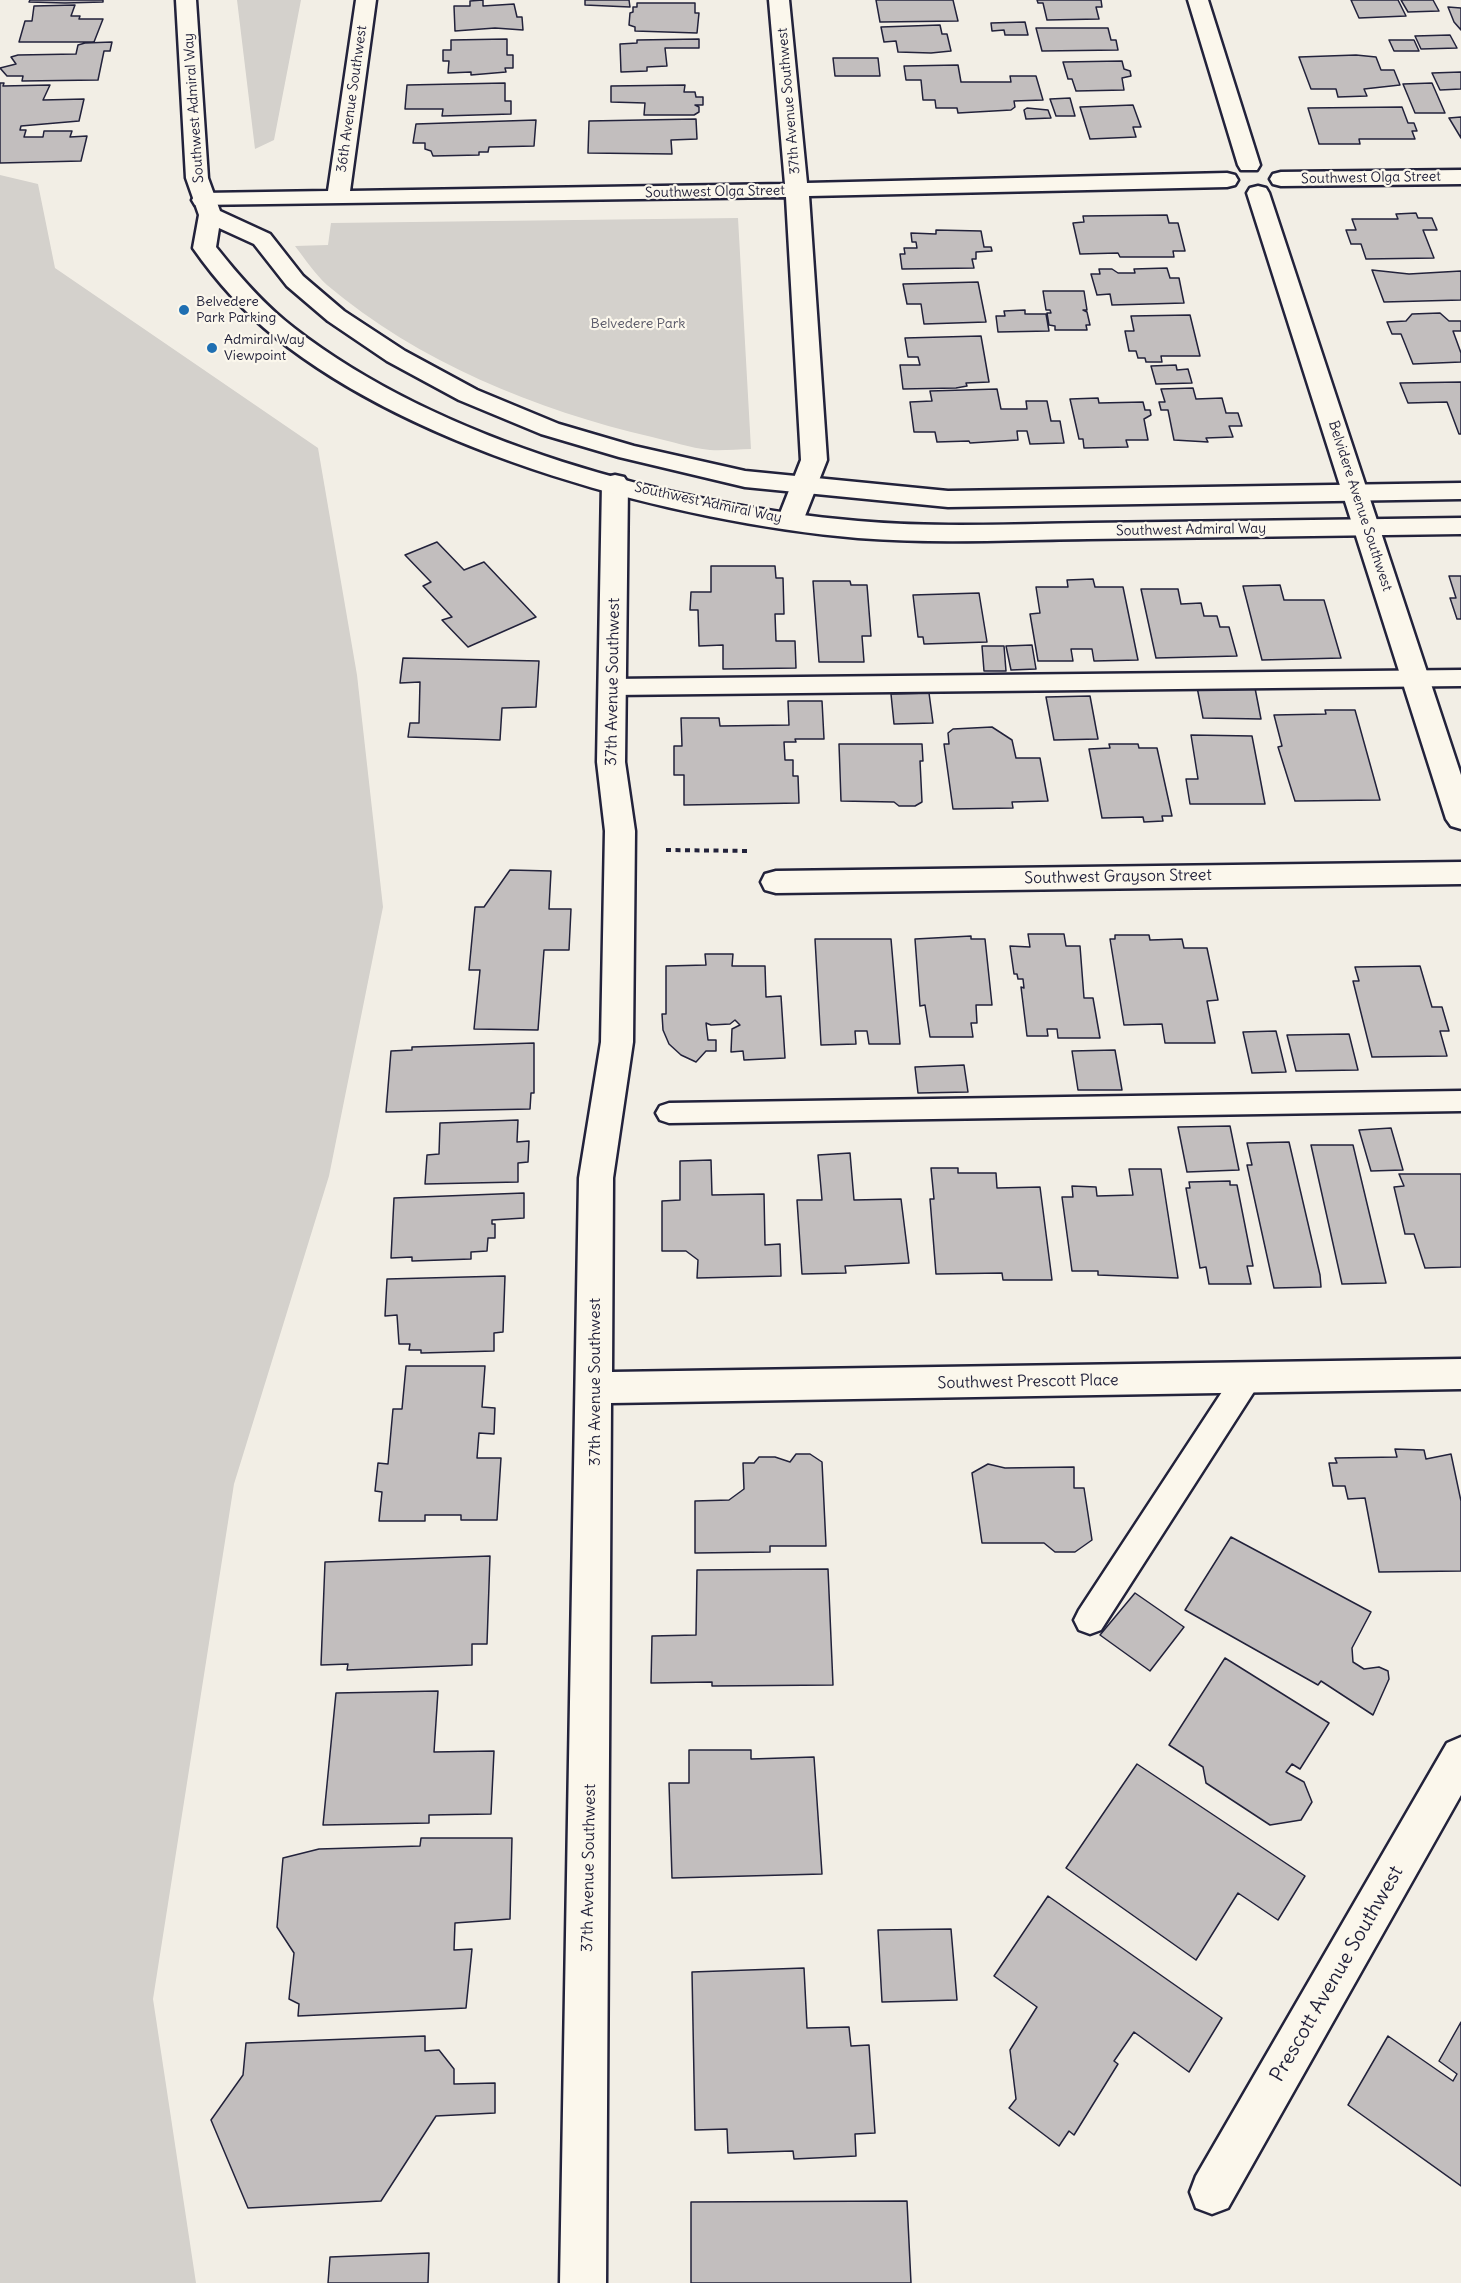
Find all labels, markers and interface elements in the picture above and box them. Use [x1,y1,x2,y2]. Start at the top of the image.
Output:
street label: 36th Avenue Southwest [333,24,371,174]
street label: 37th Avenue Southwest [774,27,804,175]
street label: Southwest Admiral Way [180,32,208,184]
street label: Southwest Olga Street [1301,168,1441,188]
street label: Southwest Olga Street [645,182,785,202]
place label: Belvedere Park Parking [196,294,276,326]
marker: Belvedere Park Parking [177,303,191,317]
park label: Belvedere Park [591,316,685,332]
place label: Admiral Way Viewpoint [224,332,305,364]
marker: Admiral Way Viewpoint [205,341,219,355]
street label: Belvidere Avenue Southwest [1324,419,1396,593]
street label: Southwest Admiral Way [633,479,783,527]
street label: Southwest Admiral Way [1116,520,1266,540]
street label: 37th Avenue Southwest [602,598,624,766]
street label: Southwest Grayson Street [1024,866,1212,888]
street label: 37th Avenue Southwest [585,1298,605,1466]
street label: Southwest Prescott Place [937,1371,1119,1393]
street label: 37th Avenue Southwest [578,1784,600,1952]
street label: Prescott Avenue Southwest [1265,1862,1409,2086]

